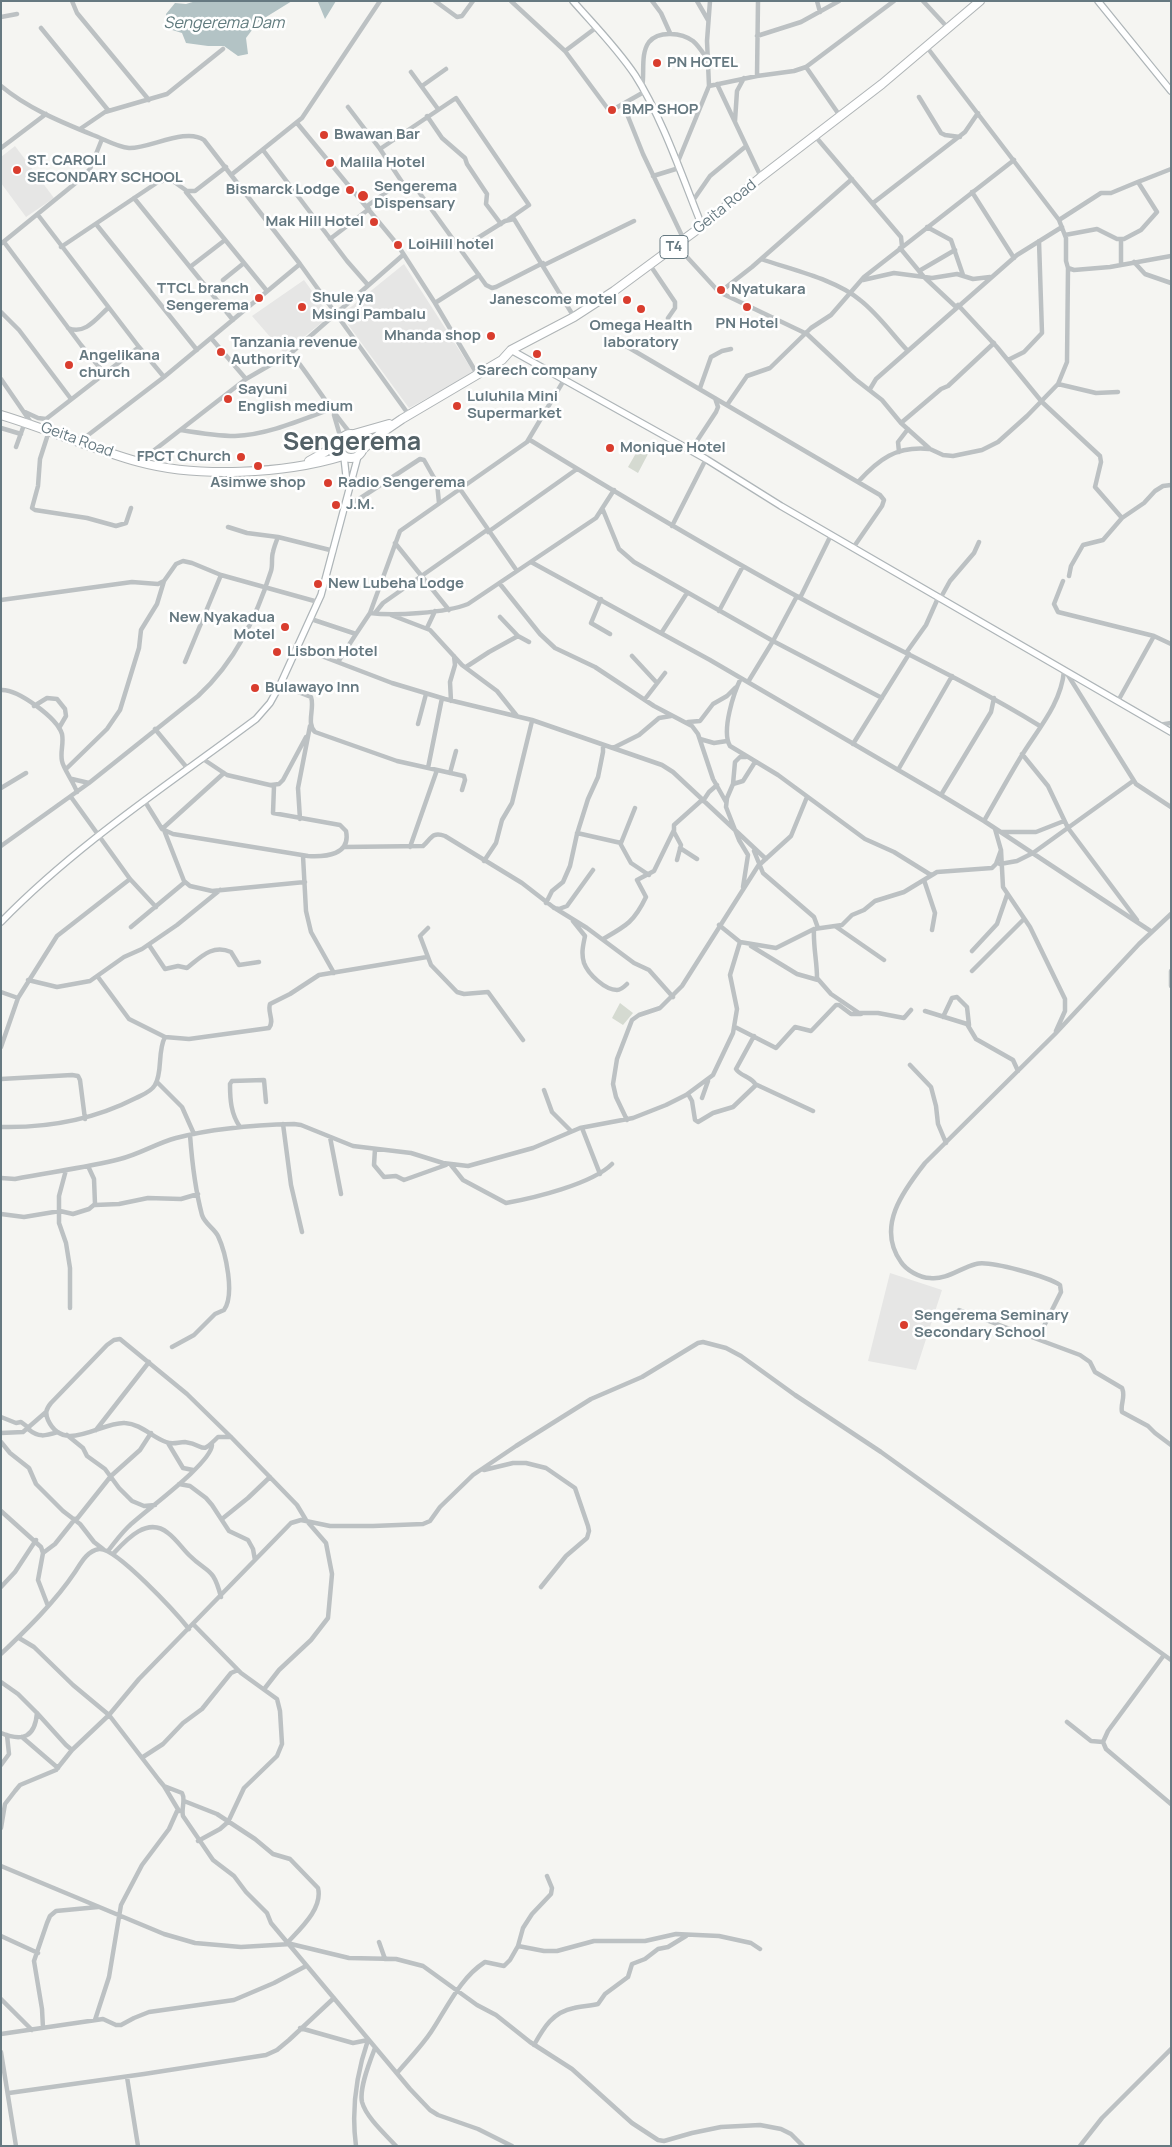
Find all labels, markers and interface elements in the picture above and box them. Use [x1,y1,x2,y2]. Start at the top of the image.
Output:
water label: Sengerema Dam [164,14,284,34]
place label: PN HOTEL [667,54,738,72]
marker: PN HOTEL [651,57,663,69]
place label: BMP SHOP [622,101,698,119]
marker: BMP SHOP [606,104,618,116]
place label: Bwawan Bar [334,126,420,144]
marker: Bwawan Bar [318,129,330,141]
place label: ST. CAROLI SECONDARY SCHOOL [27,152,183,187]
place label: Malila Hotel [340,154,425,172]
marker: Malila Hotel [324,157,336,169]
marker: ST. CAROLI SECONDARY SCHOOL [11,164,23,176]
street label: Geita Road [690,176,760,238]
place label: Sengerema Dispensary [374,178,457,213]
place label: Bismarck Lodge [226,181,340,199]
marker: Bismarck Lodge [344,184,356,196]
marker: Sengerema Dispensary [356,189,370,203]
place label: Mak Hill Hotel [266,213,364,231]
marker: Mak Hill Hotel [368,216,380,228]
place label: LoiHill hotel [408,236,494,254]
road number: T4 [660,236,688,258]
marker: LoiHill hotel [392,239,404,251]
place label: TTCL branch Sengerema [157,280,249,315]
place label: Nyatukara [731,281,806,299]
marker: Nyatukara [715,284,727,296]
place label: Shule ya Msingi Pambalu [312,289,426,324]
place label: Janescome motel [489,291,617,309]
marker: TTCL branch Sengerema [253,292,265,304]
marker: Janescome motel [621,294,633,306]
marker: Shule ya Msingi Pambalu [296,301,308,313]
marker: PN Hotel [741,301,753,313]
marker: Omega Health laboratory [635,303,647,315]
place label: PN Hotel [716,315,778,333]
place label: Omega Health laboratory [590,317,692,352]
place label: Mhanda shop [384,327,481,345]
marker: Mhanda shop [485,330,497,342]
place label: Tanzania revenue Authority [231,334,358,369]
marker: Tanzania revenue Authority [215,346,227,358]
place label: Angelikana church [79,347,160,382]
marker: Sarech company [531,348,543,360]
marker: Angelikana church [63,359,75,371]
place label: Sarech company [477,362,597,380]
place label: Sayuni English medium [238,381,353,416]
place label: Luluhila Mini Supermarket [467,388,562,423]
marker: Sayuni English medium [222,393,234,405]
marker: Luluhila Mini Supermarket [451,400,463,412]
street label: Geita Road [38,419,116,461]
district label: Sengerema [283,428,421,458]
place label: Monique Hotel [620,439,726,457]
marker: Monique Hotel [604,442,616,454]
place label: FPCT Church [137,448,231,466]
marker: FPCT Church [235,451,247,463]
marker: Asimwe shop [252,460,264,472]
place label: Asimwe shop [210,474,306,492]
place label: Radio Sengerema [338,474,465,492]
marker: Radio Sengerema [322,477,334,489]
place label: J.M. [346,496,375,514]
marker: J.M. [330,499,342,511]
place label: New Lubeha Lodge [328,575,464,593]
marker: New Lubeha Lodge [312,578,324,590]
place label: New Nyakadua Motel [169,609,275,644]
marker: New Nyakadua Motel [279,621,291,633]
place label: Lisbon Hotel [287,643,378,661]
marker: Lisbon Hotel [271,646,283,658]
place label: Bulawayo Inn [265,679,360,697]
marker: Bulawayo Inn [249,682,261,694]
place label: Sengerema Seminary Secondary School [914,1307,1069,1342]
marker: Sengerema Seminary Secondary School [898,1319,910,1331]

